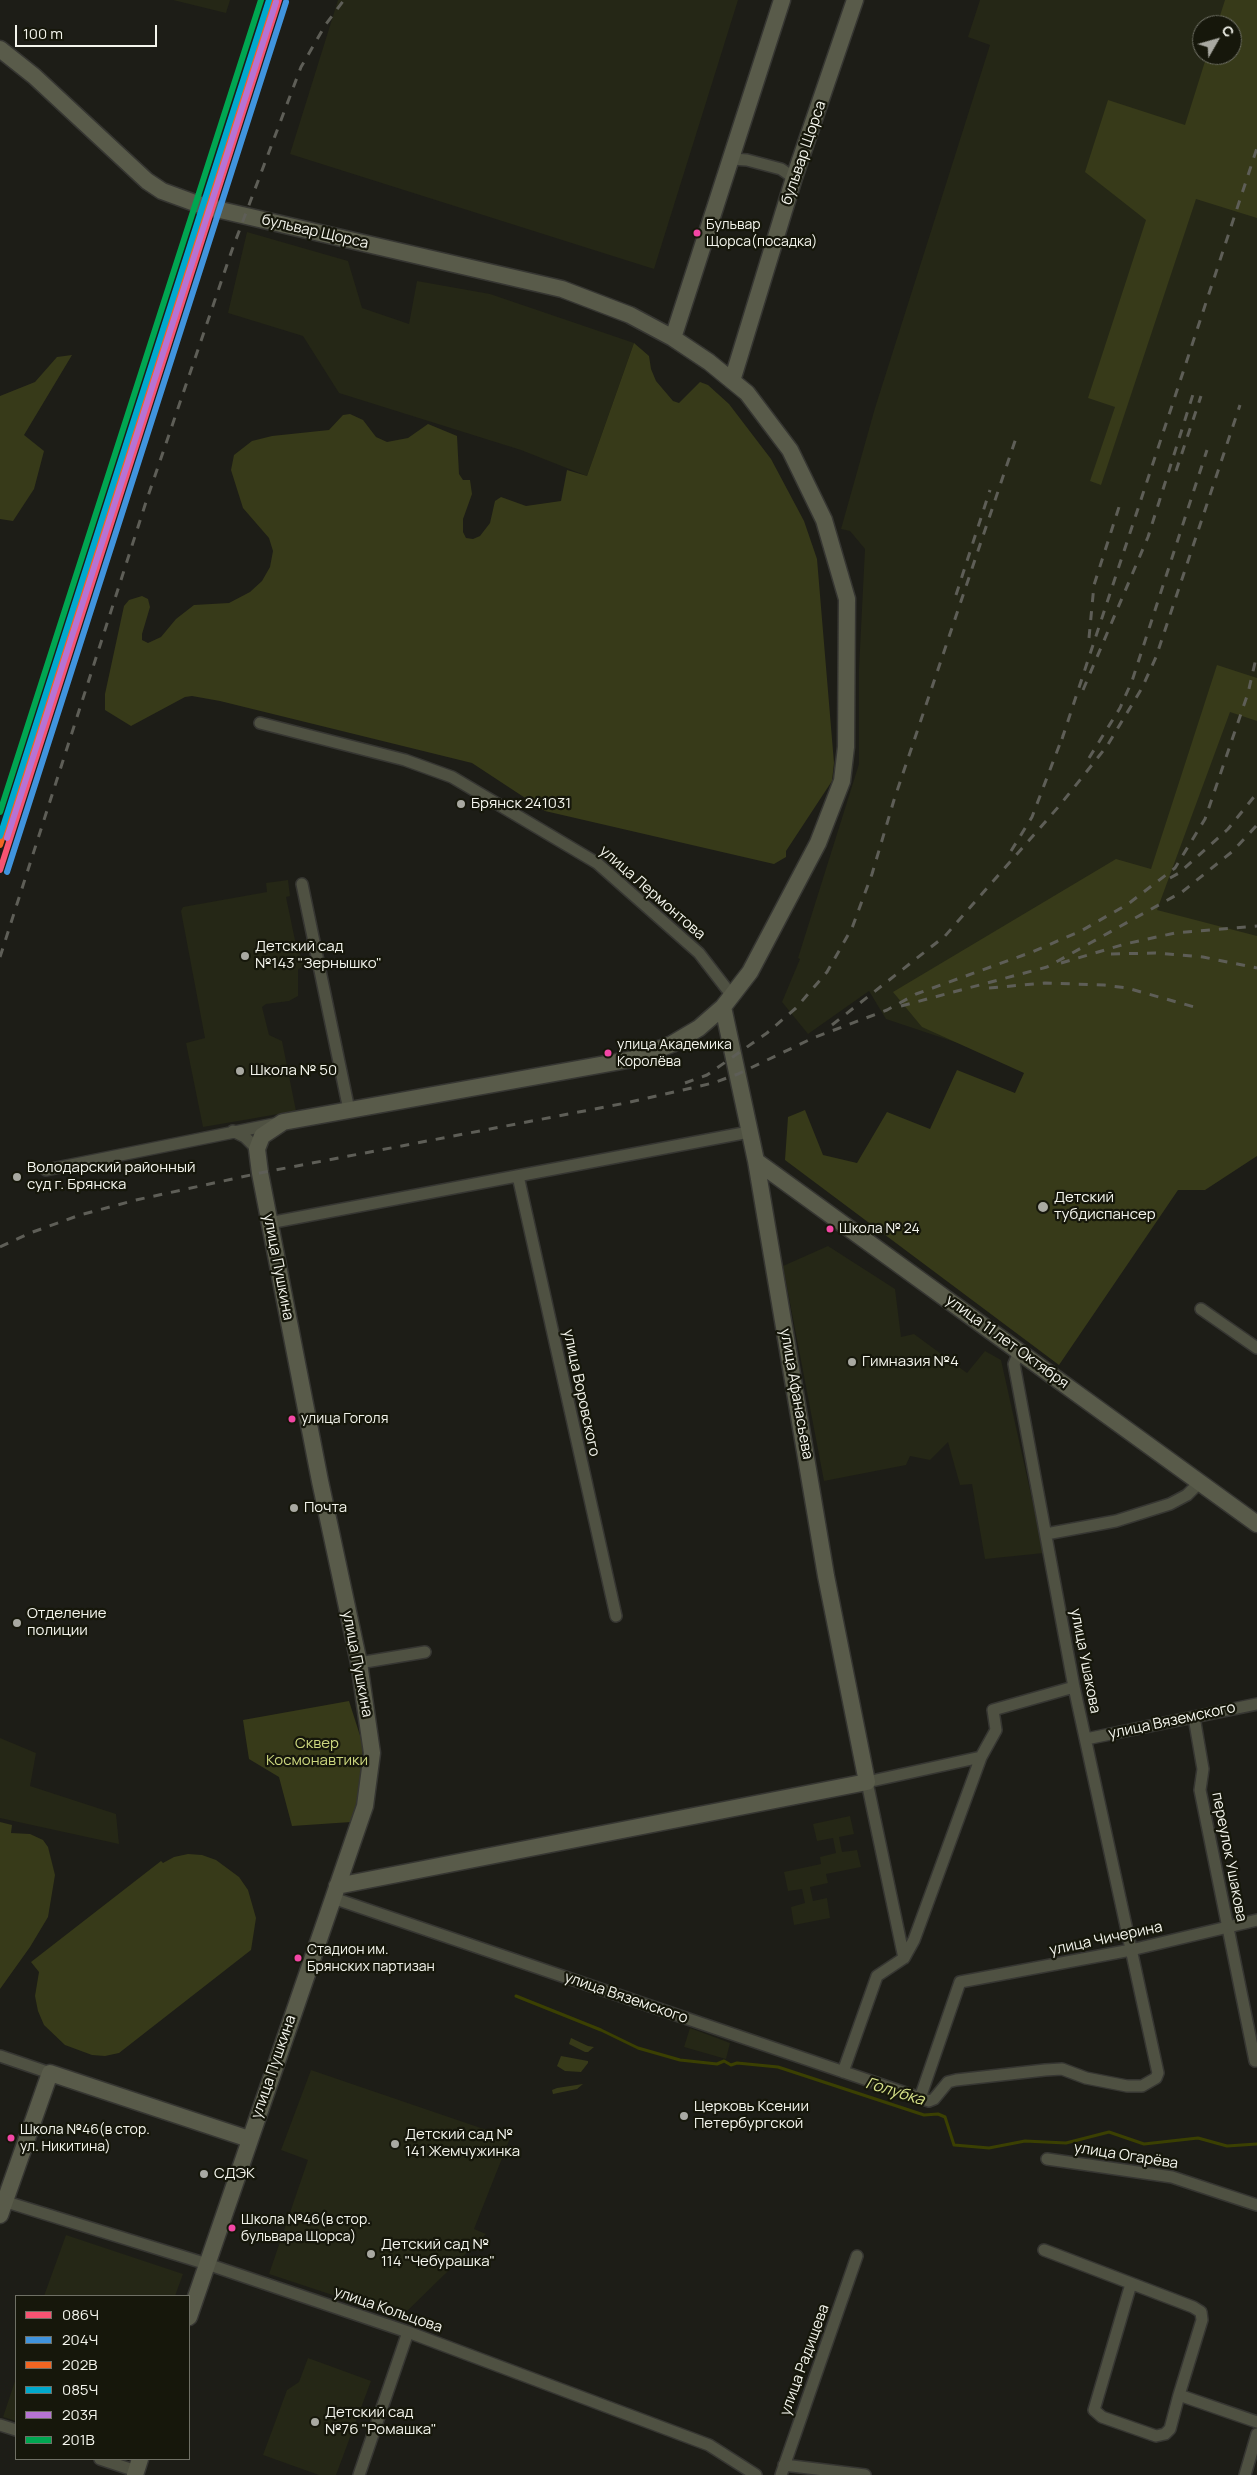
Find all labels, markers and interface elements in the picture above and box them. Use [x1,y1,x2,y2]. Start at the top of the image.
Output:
scale bar [18,15,160,47]
north arrow [1192,15,1242,65]
text: С [1218,21,1239,41]
text: 100 m [23,23,63,44]
street label: бульвар Щорса [778,99,830,207]
street label: бульвар Щорса [260,211,370,253]
place label: Бульвар Щорса(посадка) [706,217,817,250]
marker: Бульвар Щорса(посадка) [692,228,702,238]
place label: Брянск 241031 [471,795,571,813]
marker: Брянск 241031 [455,798,467,810]
street label: улица Лермонтова [595,842,709,944]
place label: Детский сад №143 "Зернышко" [255,938,382,973]
marker: Детский сад №143 "Зернышко" [239,950,251,962]
place label: улица Академика Королёва [617,1037,732,1070]
marker: улица Академика Королёва [603,1048,613,1058]
place label: Школа № 50 [250,1062,337,1080]
marker: Школа № 50 [234,1065,246,1077]
place label: Володарский районный суд г. Брянска [27,1159,196,1194]
marker: Володарский районный суд г. Брянска [11,1171,23,1183]
place label: Детский тубдиспансер [1054,1189,1156,1224]
marker: Детский тубдиспансер [1036,1200,1050,1214]
street label: улица Пушкина [259,1212,297,1322]
place label: Школа № 24 [839,1221,920,1237]
marker: Школа № 24 [825,1224,835,1234]
street label: улица 11 лет Октября [942,1291,1072,1393]
street label: улица Афанасьева [776,1327,816,1461]
street label: улица Воровского [559,1328,603,1458]
place label: Гимназия №4 [862,1353,959,1371]
marker: Гимназия №4 [846,1356,858,1368]
place label: улица Гоголя [301,1411,388,1427]
marker: улица Гоголя [287,1414,297,1424]
place label: Почта [304,1499,347,1517]
marker: Почта [288,1502,300,1514]
place label: Отделение полиции [27,1605,107,1640]
street label: улица Ушакова [1066,1607,1104,1715]
street label: улица Пушкина [338,1609,376,1719]
marker: Отделение полиции [11,1617,23,1629]
street label: улица Вяземского [1107,1699,1237,1743]
park label: Сквер Космонавтики [266,1735,368,1770]
street label: переулок Ушакова [1208,1791,1250,1923]
street label: улица Чичерина [1048,1918,1164,1960]
place label: Стадион им. Брянских партизан [307,1942,435,1974]
marker: Стадион им. Брянских партизан [293,1953,303,1963]
street label: улица Вяземского [562,1968,690,2028]
street label: улица Пушкина [248,2013,300,2121]
water label: Голубка [863,2074,927,2110]
place label: Церковь Ксении Петербургской [694,2098,809,2133]
marker: Церковь Ксении Петербургской [678,2110,690,2122]
place label: Школа №46(в стор. ул. Никитина) [20,2122,150,2154]
place label: Детский сад № 141 Жемчужинка [405,2126,520,2161]
marker: Школа №46(в стор. ул. Никитина) [6,2133,16,2143]
marker: Детский сад № 141 Жемчужинка [389,2138,401,2150]
street label: улица Огарёва [1073,2139,1179,2173]
place label: СДЭК [214,2165,255,2183]
marker: СДЭК [198,2168,210,2180]
place label: Школа №46(в стор. бульвара Щорса) [241,2212,371,2244]
marker: Школа №46(в стор. бульвара Щорса) [227,2223,237,2233]
place label: Детский сад № 114 "Чебурашка" [381,2236,495,2271]
marker: Детский сад № 114 "Чебурашка" [365,2248,377,2260]
street label: улица Кольцова [331,2283,445,2337]
legend [15,2295,190,2460]
street label: улица Радищева [777,2302,833,2418]
text: 086Ч [62,2304,99,2325]
text: 204Ч [62,2329,98,2350]
text: 202В [62,2354,97,2375]
text: 085Ч [62,2379,98,2400]
text: 203Я [62,2404,97,2425]
place label: Детский сад №76 "Ромашка" [325,2404,437,2439]
marker: Детский сад №76 "Ромашка" [309,2416,321,2428]
text: 201В [62,2429,95,2450]

